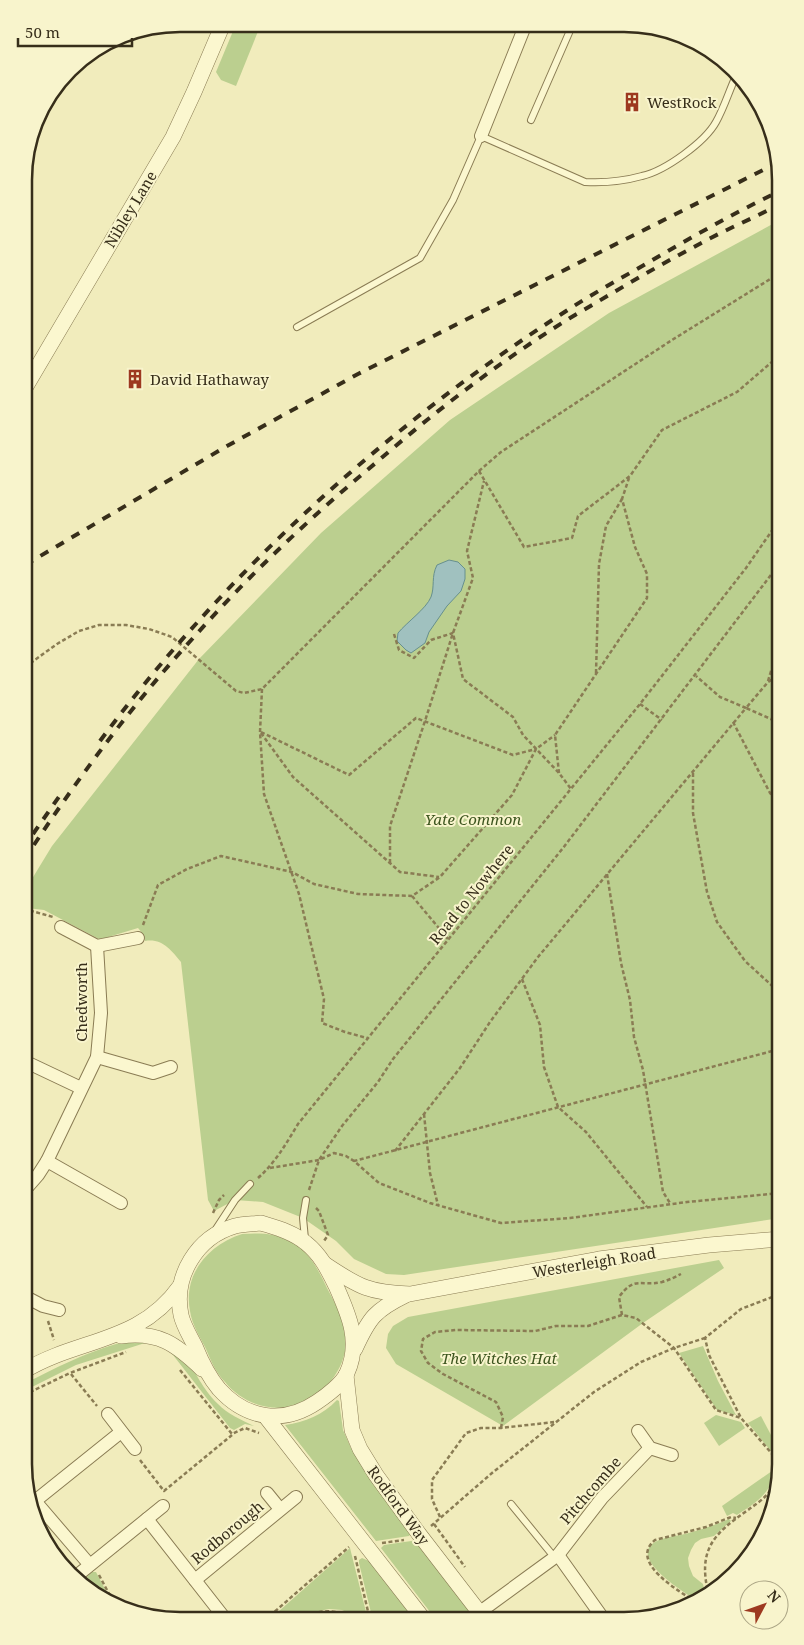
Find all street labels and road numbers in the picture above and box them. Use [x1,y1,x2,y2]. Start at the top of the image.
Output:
street label: Nibley Lane [99,167,161,251]
street label: Road to Nowhere [424,840,518,948]
street label: Chedworth [71,962,91,1042]
street label: Westerleigh Road [531,1242,657,1282]
street label: Pitchcombe [555,1452,625,1528]
street label: Rodford Way [363,1461,435,1549]
street label: Rodborough [187,1496,268,1568]

